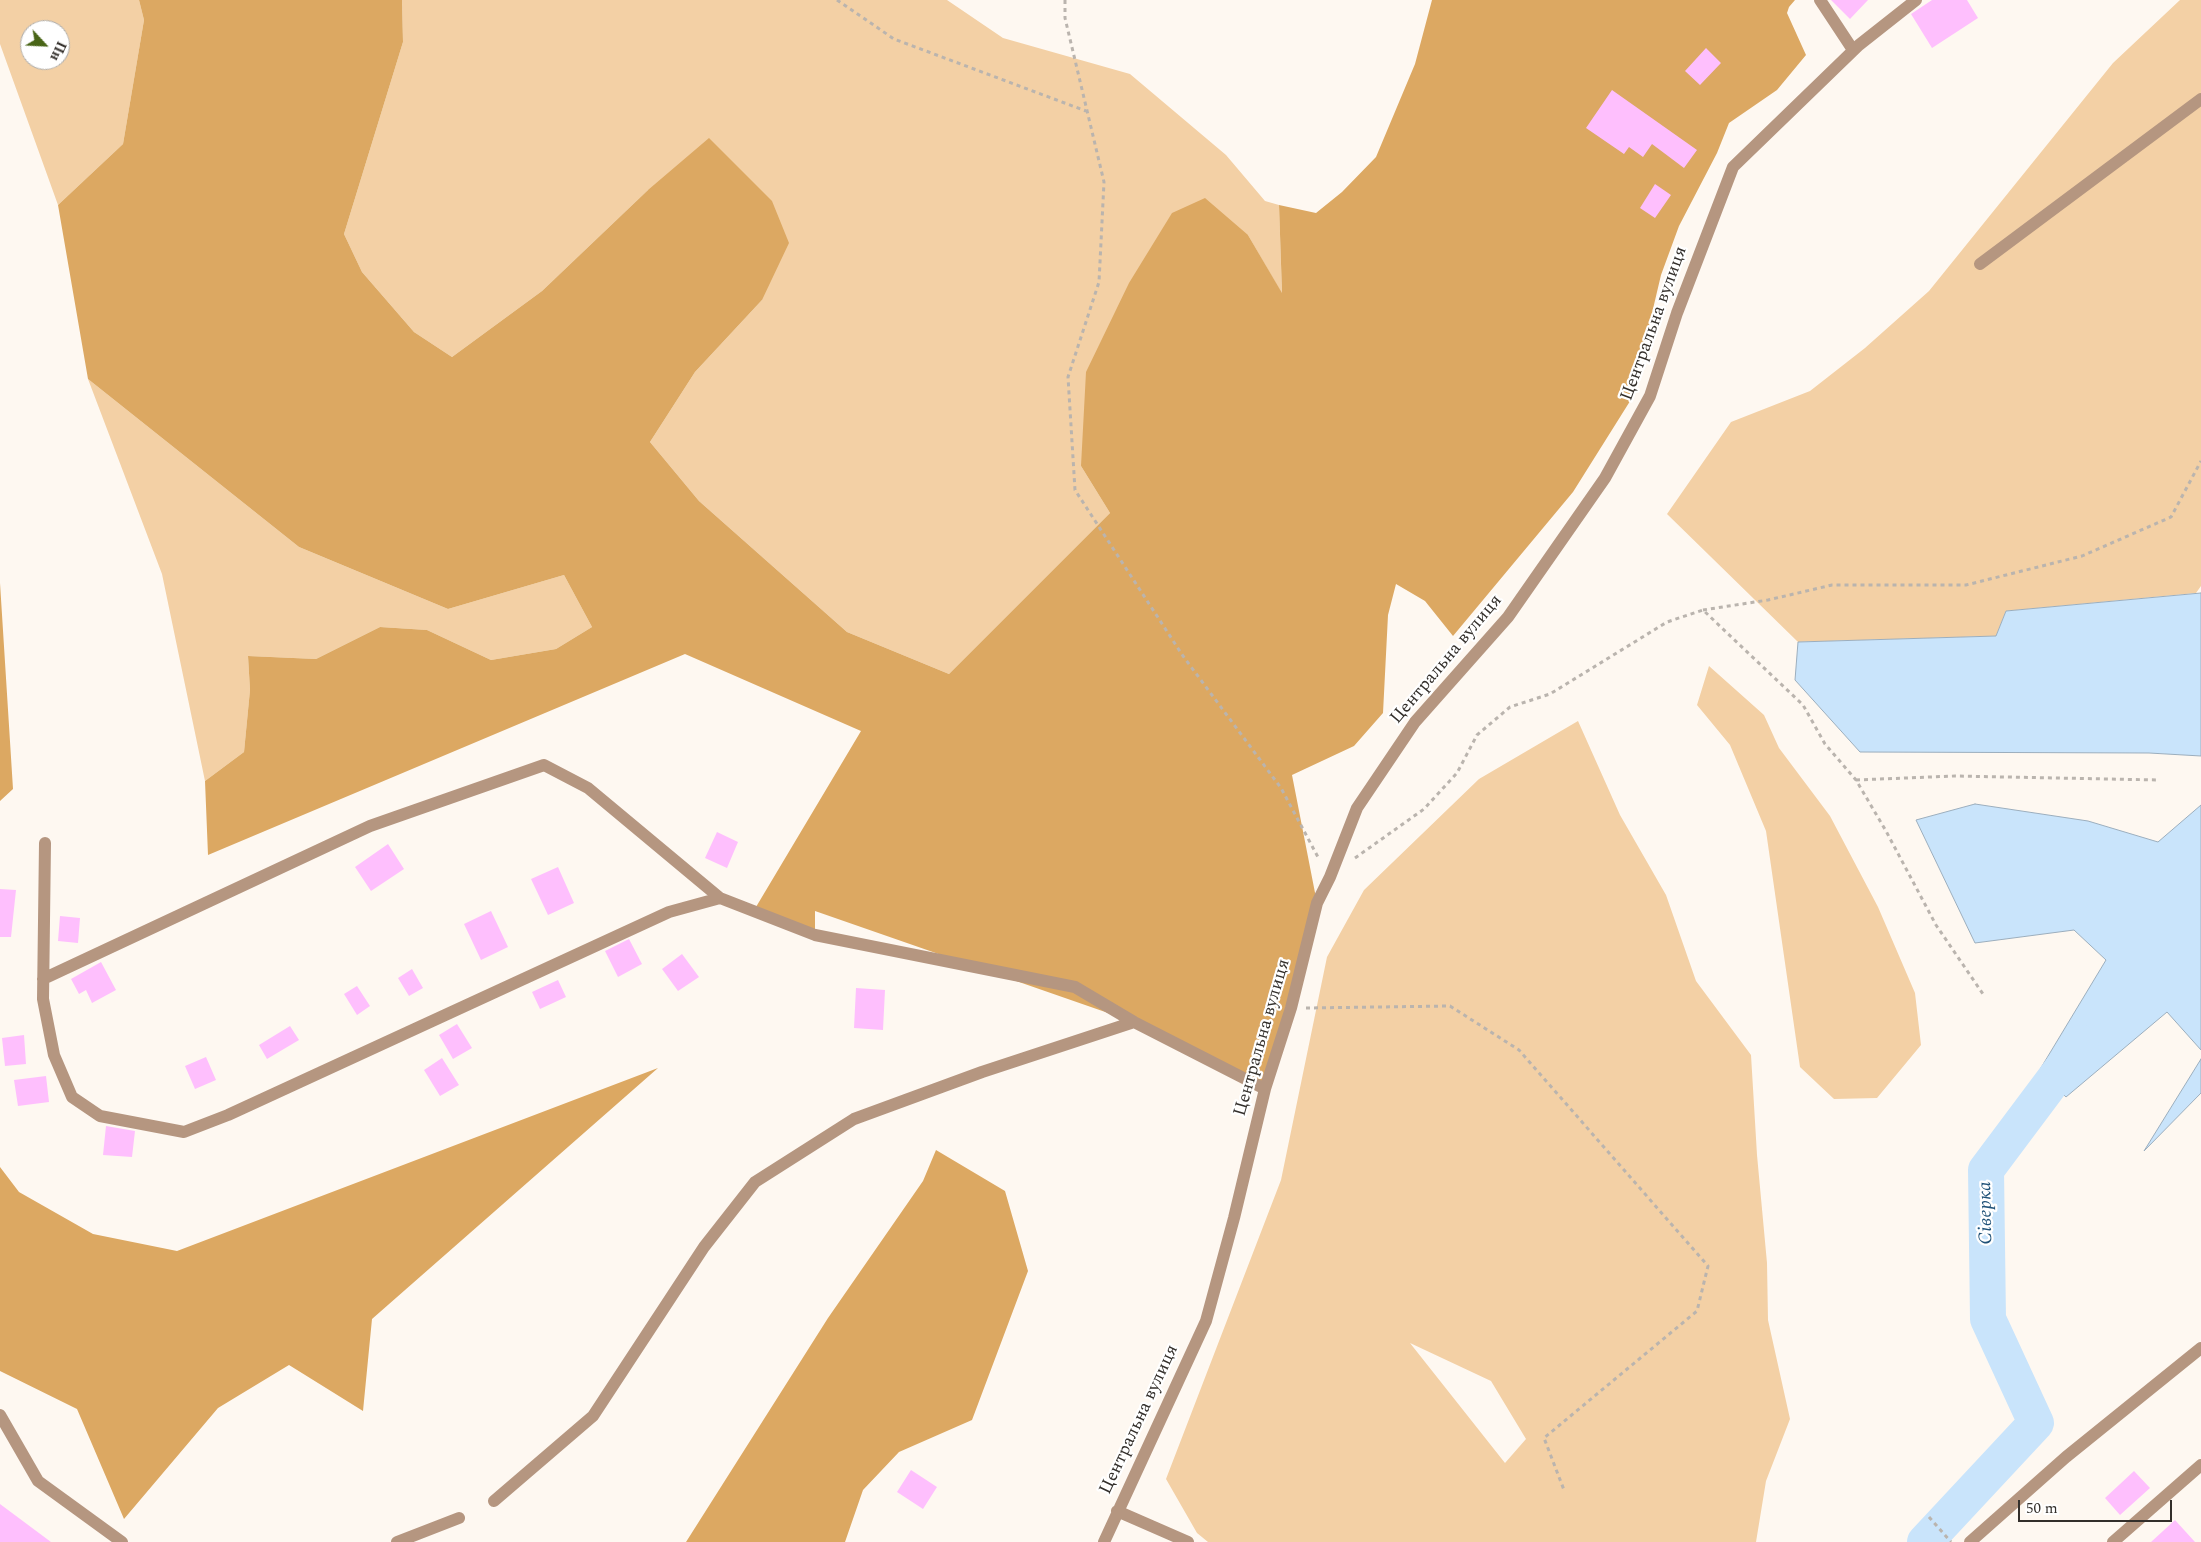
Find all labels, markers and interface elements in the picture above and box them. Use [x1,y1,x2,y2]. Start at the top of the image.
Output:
north arrow [20,20,70,70]
text: Пн [44,38,72,65]
street label: Центральна вулиця [1617,244,1693,404]
street label: Центральна вулиця [1386,591,1508,729]
street label: Центральна вулиця [1230,957,1296,1119]
water label: Сіверка [1975,1181,1999,1245]
street label: Центральна вулиця [1096,1342,1184,1498]
scale bar [2021,1490,2175,1522]
text: 50 m [2026,1497,2058,1520]

